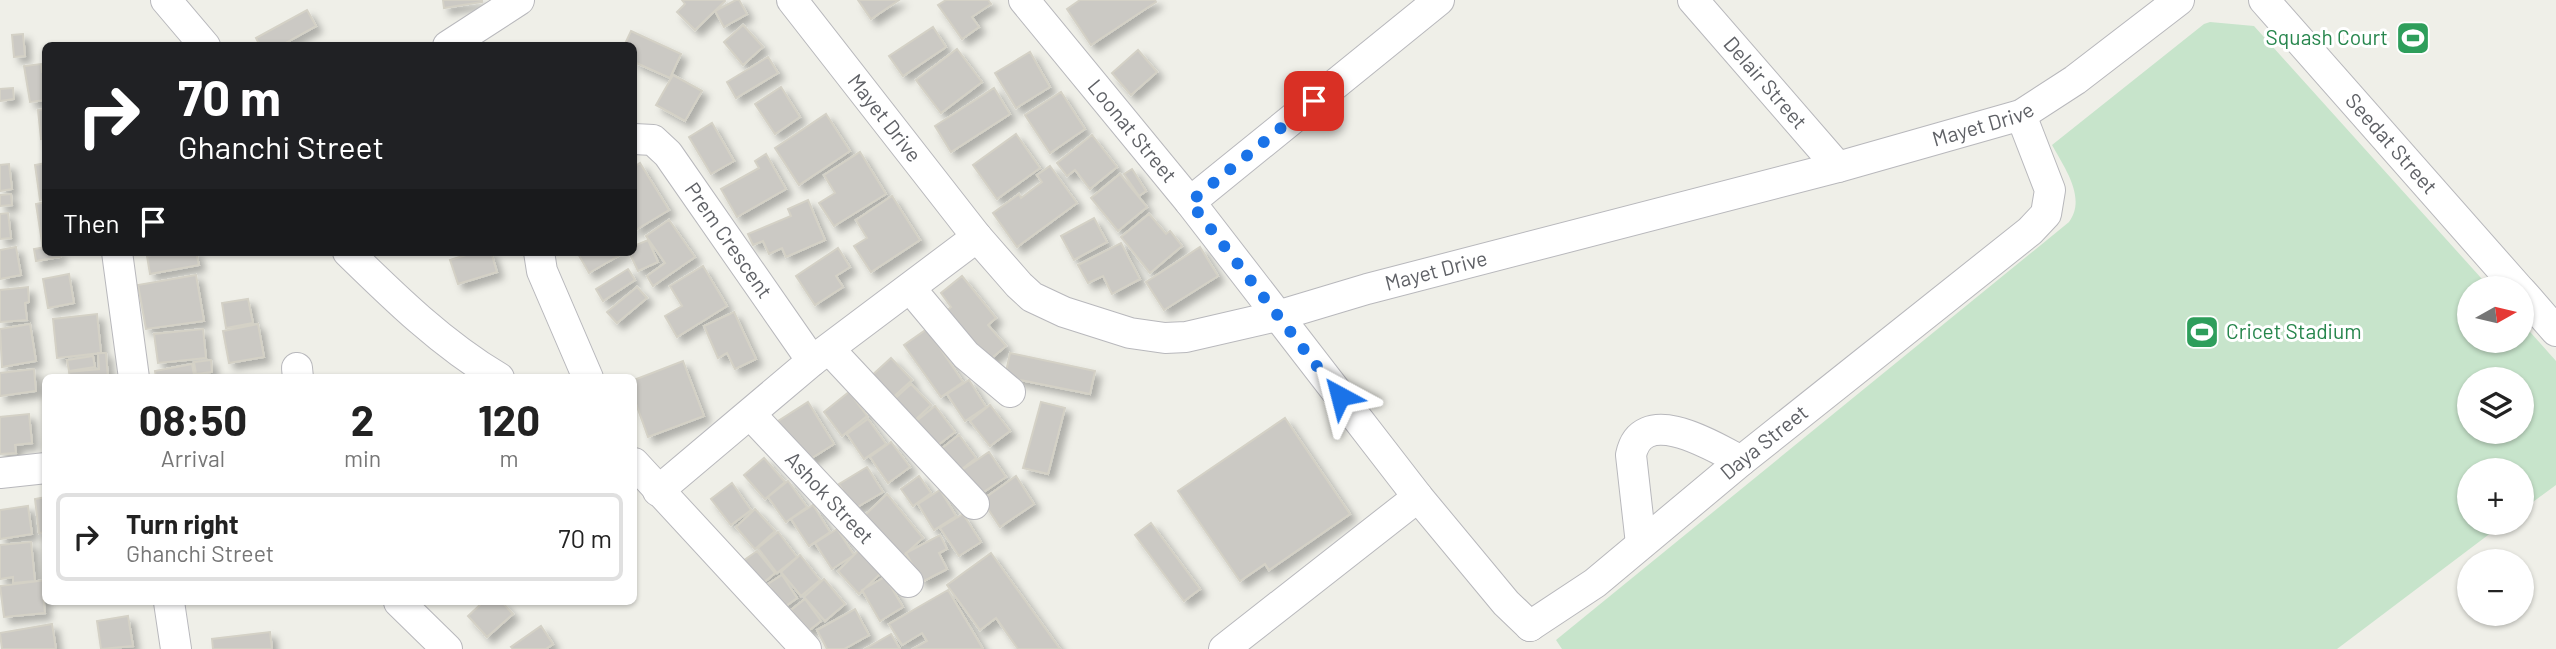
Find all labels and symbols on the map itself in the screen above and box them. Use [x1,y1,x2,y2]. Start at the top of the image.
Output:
sports icon: Squash Court [2394,19,2432,57]
place label: Squash Court [2266,24,2388,49]
street label: Delair Street [1719,31,1813,133]
street label: Mayet Drive [843,68,928,166]
pin [1284,71,1344,131]
street label: Loonat Street [1083,74,1183,187]
street label: Seedat Street [2341,87,2443,198]
street label: Mayet Drive [1929,96,2038,151]
street label: Prem Crescent [681,177,778,302]
street label: Mayet Drive [1382,244,1490,295]
north arrow [2457,276,2534,354]
sports icon: Cricet Stadium [2183,313,2221,351]
place label: Cricet Stadium [2226,318,2362,343]
position arrow [1303,359,1377,433]
street label: Daya Street [1715,399,1812,484]
street label: Ashok Street [781,446,880,548]

